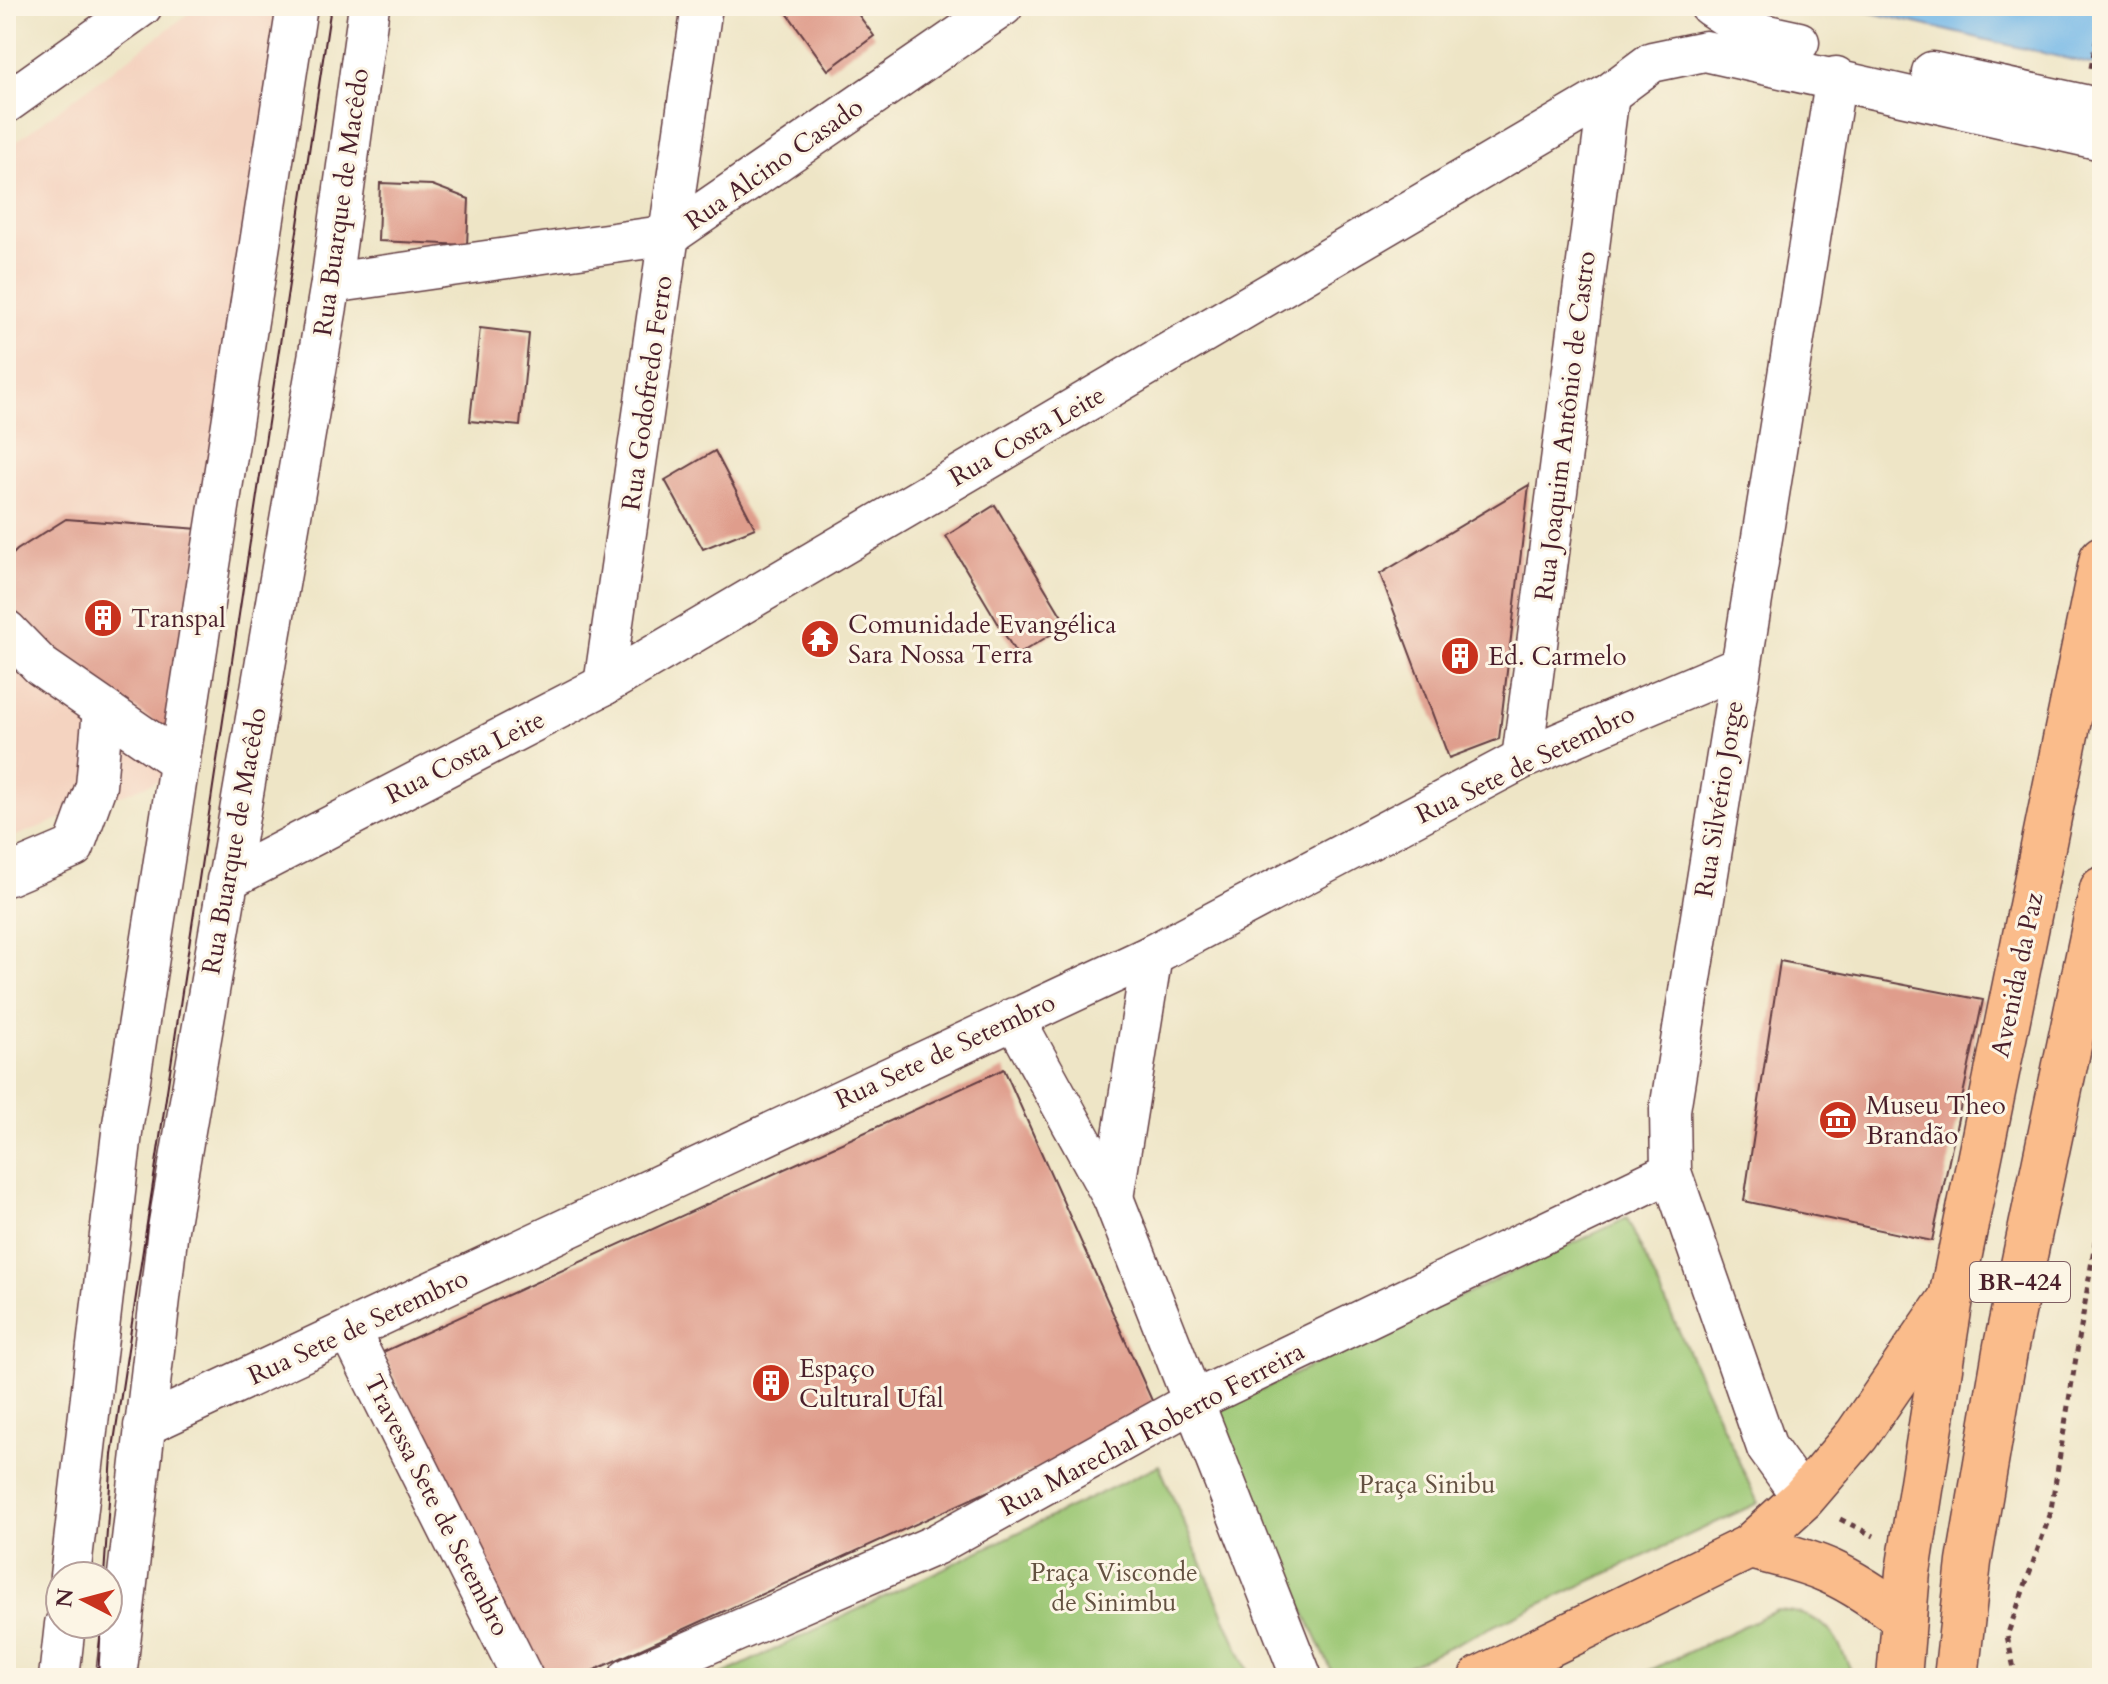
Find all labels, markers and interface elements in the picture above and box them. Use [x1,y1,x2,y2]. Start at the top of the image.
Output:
street label: Rua Buarque de Macêdo [305,66,377,338]
street label: Rua Alcino Casado [678,90,870,238]
street label: Rua Joaquim Antônio de Castro [1526,249,1604,603]
street label: Rua Godofredo Ferro [613,273,681,513]
street label: Rua Costa Leite [943,377,1111,495]
building icon: Transpal [82,597,124,639]
place label: Transpal [131,601,226,636]
place label: Comunidade Evangélica Sara Nossa Terra [848,607,1117,672]
temple icon: Comunidade Evangélica Sara Nossa Terra [799,618,841,660]
building icon: Ed. Carmelo [1439,635,1481,677]
place label: Ed. Carmelo [1488,639,1627,674]
street label: Rua Sete de Setembro [1410,696,1640,832]
street label: Rua Silvério Jorge [1686,698,1752,900]
street label: Rua Costa Leite [379,702,551,812]
street label: Rua Buarque de Macêdo [193,705,275,977]
street label: Avenida da Paz [1982,889,2052,1061]
street label: Rua Sete de Setembro [829,985,1061,1117]
place label: Museu Theo Brandão [1866,1088,2006,1153]
museum icon: Museu Theo Brandão [1817,1099,1859,1141]
street label: Rua Sete de Setembro [242,1261,474,1393]
road number: BR-424 [1970,1262,2070,1302]
street label: Rua Marechal Roberto Ferreira [993,1334,1311,1524]
place label: Espaço Cultural Ufal [799,1351,944,1416]
building icon: Espaço Cultural Ufal [750,1362,792,1404]
street label: Travessa Sete de Setembro [356,1368,518,1642]
park label: Praça Sinibu [1359,1467,1495,1502]
park label: Praça Visconde de Sinimbu [1030,1555,1198,1620]
north arrow [44,1560,124,1640]
text: N [49,1587,81,1609]

